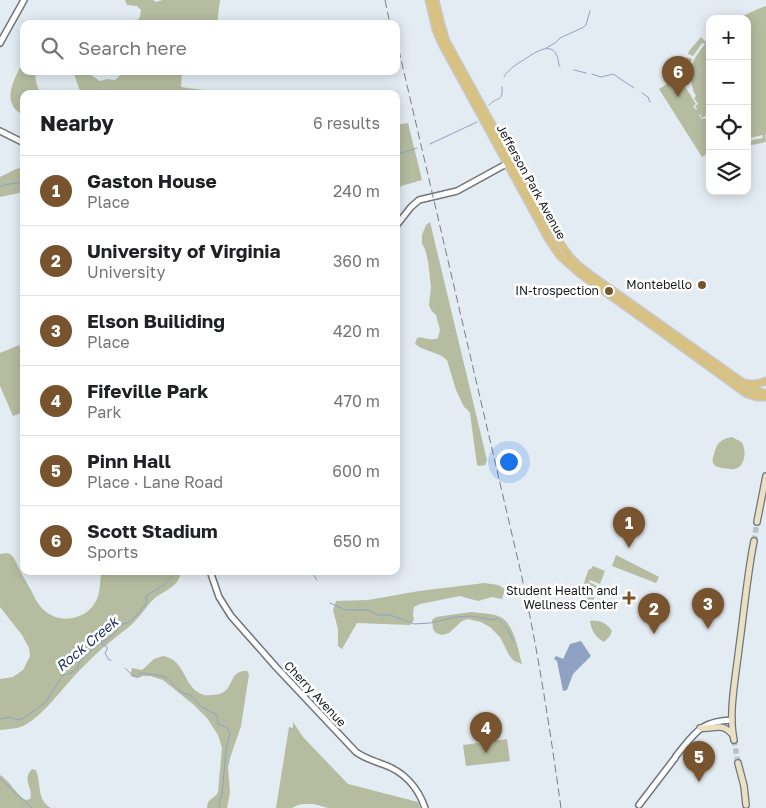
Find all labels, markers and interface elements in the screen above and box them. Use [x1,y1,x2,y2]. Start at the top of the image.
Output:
map controls [706,15,751,195]
button: + [706,15,751,60]
search box [20,20,400,75]
icon: search [38,34,66,62]
text: Search here [78,36,187,59]
pin: 6 [662,56,694,97]
button: − [706,60,751,105]
button: locate [706,105,751,150]
text: Nearby [40,110,114,136]
text: 6 results [313,113,380,133]
street label: Jefferson Park Avenue [494,122,569,242]
button: layers [706,150,751,195]
text: Gaston House [87,169,217,192]
text: 1 [52,181,60,201]
text: 240 m [333,181,380,201]
text: Place [87,192,130,212]
text: University of Virginia [87,239,280,262]
text: 2 [51,251,61,271]
text: 360 m [333,251,380,271]
text: University [87,262,165,282]
place label: Montebello [626,277,692,292]
marker: Montebello [696,279,708,291]
place label: IN-trospection [515,283,599,298]
marker: IN-trospection [603,285,615,297]
text: Elson Builiding [87,309,225,332]
text: 3 [51,321,61,341]
text: 420 m [333,321,380,341]
text: Place [87,332,130,352]
text: Fifeville Park [87,379,208,402]
text: 4 [51,391,61,411]
text: 470 m [334,391,380,411]
text: Park [87,402,122,422]
text: Pinn Hall [87,449,171,472]
your location [496,449,522,475]
text: 5 [51,461,61,481]
text: 600 m [332,461,380,481]
text: Place · Lane Road [87,472,223,492]
pin: 1 [613,507,645,548]
text: Scott Stadium [87,519,218,542]
text: 6 [51,531,61,551]
text: 650 m [333,531,380,551]
text: Sports [87,542,138,562]
place label: Student Health and Wellness Center [506,583,618,612]
pin: 3 [692,588,724,629]
marker: Student Health and Wellness Center [622,591,636,605]
pin: 2 [638,593,670,634]
water label: Rock Creek [52,611,123,674]
street label: Cherry Avenue [281,658,350,730]
pin: 4 [470,712,502,753]
pin: 5 [683,741,715,782]

